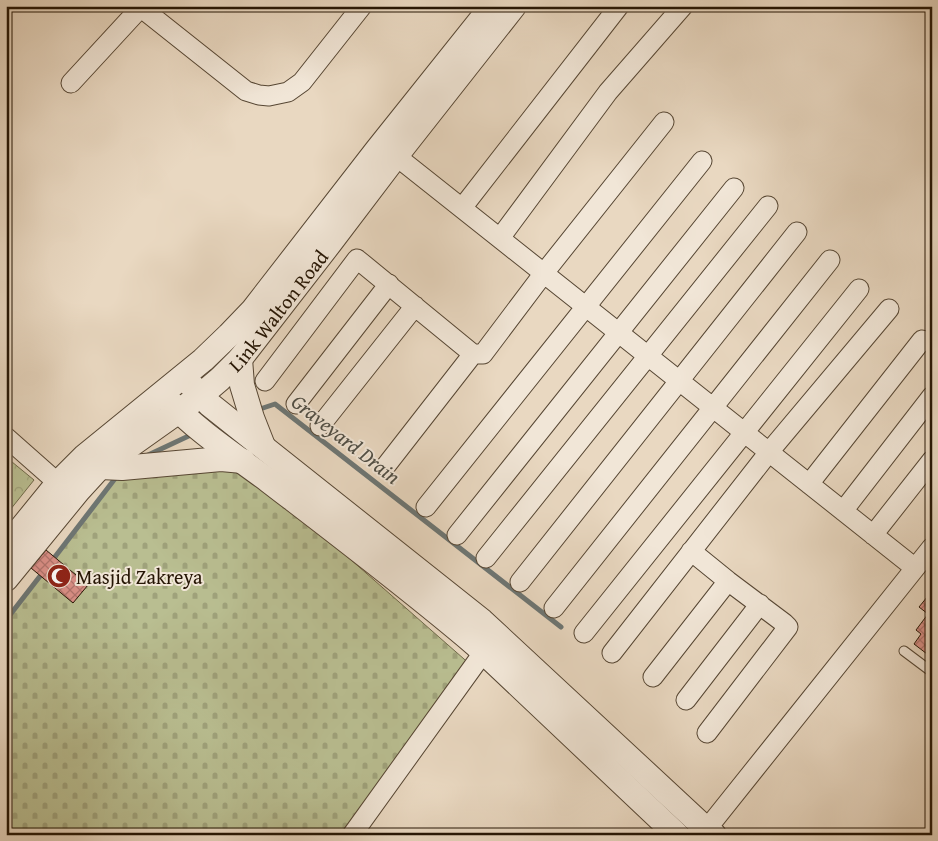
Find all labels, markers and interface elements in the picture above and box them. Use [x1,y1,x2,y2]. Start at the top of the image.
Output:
street label: Link Walton Road [221,243,335,378]
water label: Graveyard Drain [285,386,408,492]
place label: Masjid Zakreya [76,562,203,591]
mosque icon: Masjid Zakreya [46,563,72,589]

